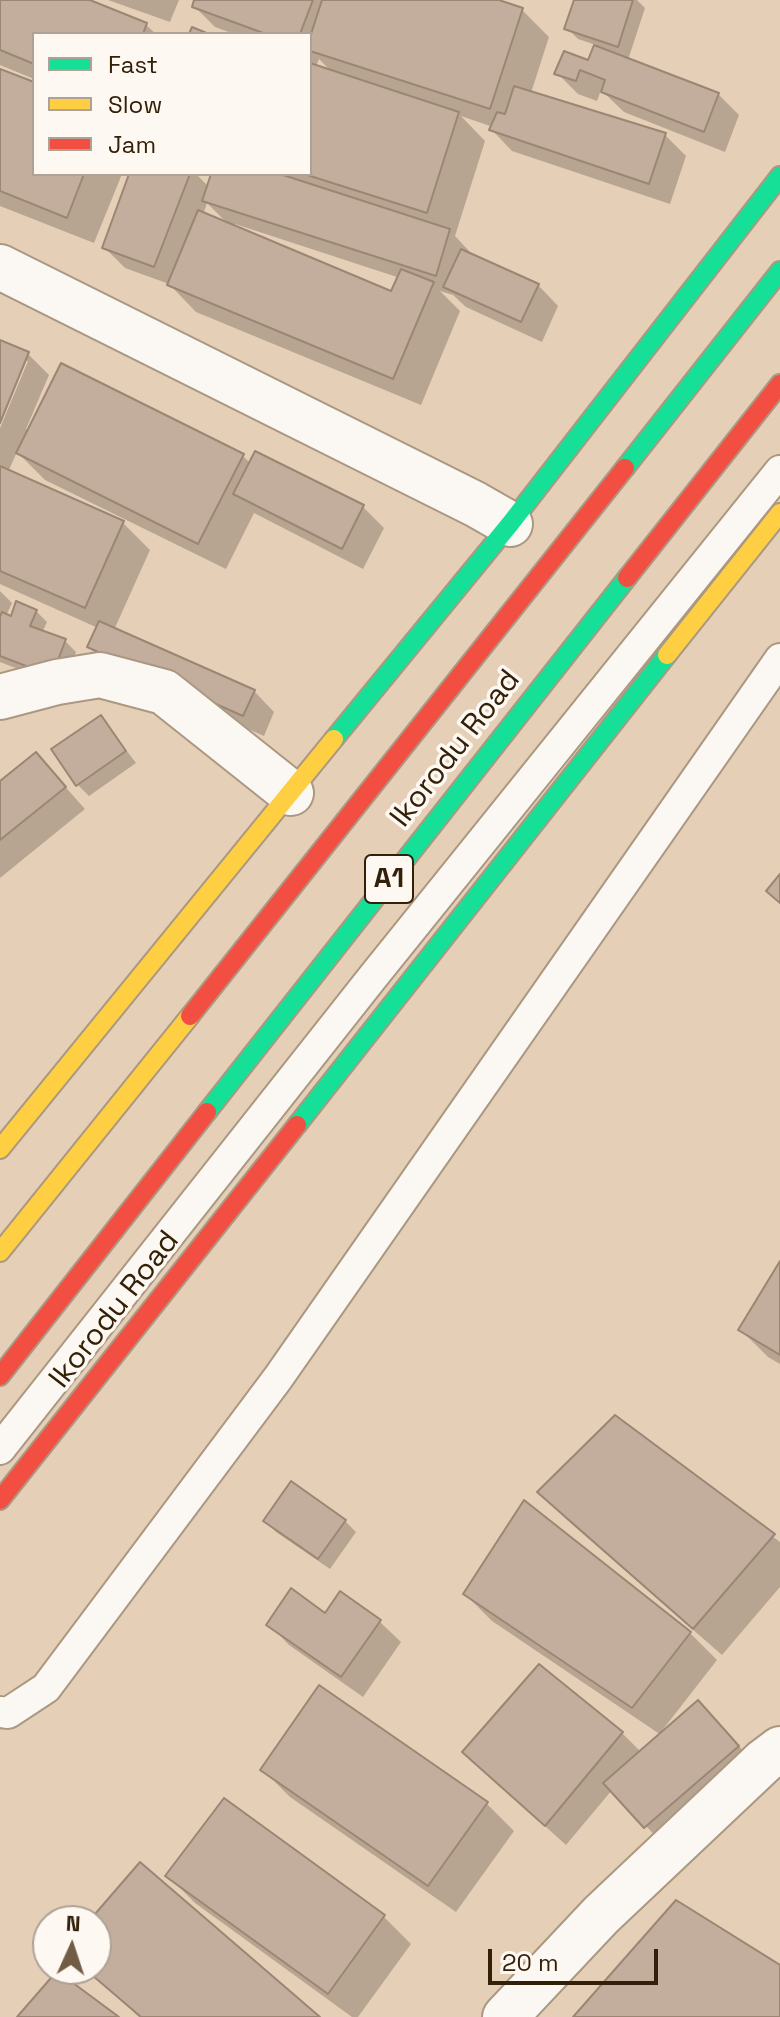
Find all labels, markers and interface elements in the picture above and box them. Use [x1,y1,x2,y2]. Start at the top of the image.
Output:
legend [32,32,312,176]
text: Fast [108,49,158,80]
text: Slow [108,89,162,120]
text: Jam [108,129,156,160]
street label: Ikorodu Road [383,663,529,835]
road number: A1 [365,855,413,903]
street label: Ikorodu Road [42,1224,188,1396]
north arrow [32,1905,112,1985]
text: N [65,1909,81,1937]
scale bar [492,1933,662,1983]
text: 20 m [502,1947,559,1978]

